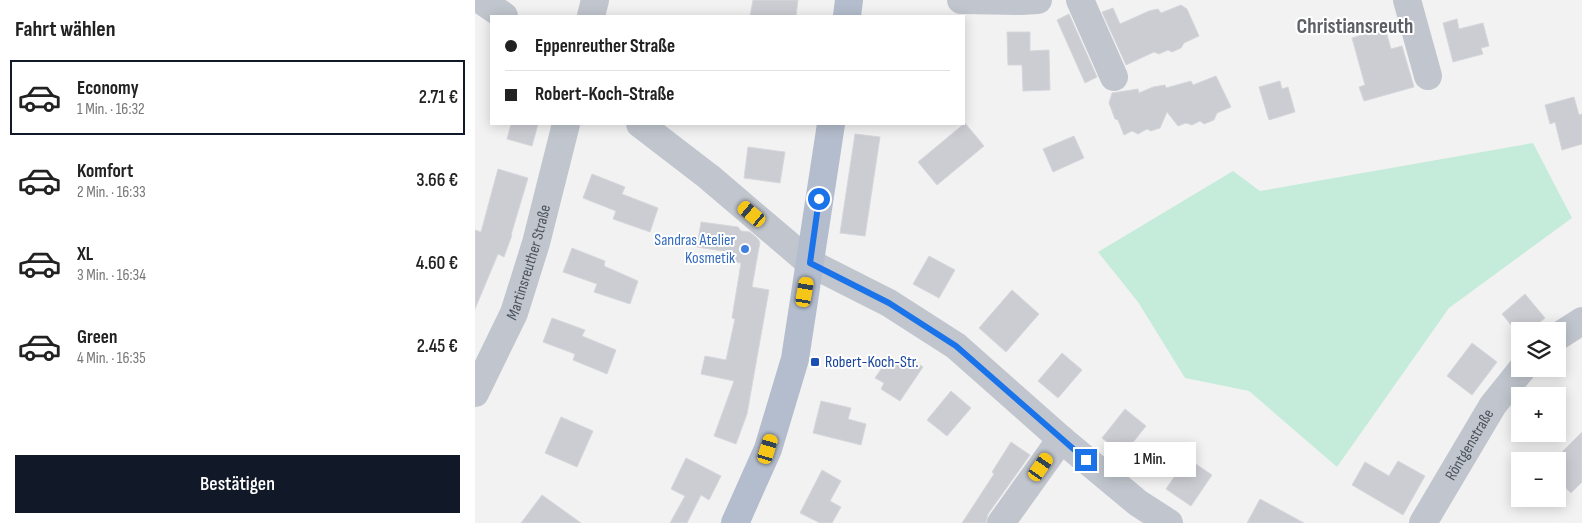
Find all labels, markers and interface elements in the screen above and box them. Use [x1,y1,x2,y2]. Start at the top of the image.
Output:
district label: Christiansreuth [1297,14,1413,39]
text: Fahrt wählen [15,16,116,43]
text: Eppenreuther Straße [535,35,675,58]
icon: car [17,75,62,120]
text: Economy [77,77,139,100]
text: Robert-Koch-Straße [535,83,674,106]
text: 2.71 € [419,86,458,109]
text: 1 Min. · 16:32 [77,100,145,119]
icon: car [17,158,62,203]
text: Komfort [77,160,133,183]
text: 3.66 € [416,169,458,192]
text: 2 Min. · 16:33 [77,183,146,202]
route start [808,188,830,210]
car [735,199,768,229]
street label: Martinsreuther Straße [503,203,555,323]
place label: Sandras Atelier Kosmetik [654,231,735,268]
icon: car [17,241,62,286]
text: XL [77,243,93,266]
marker: Sandras Atelier Kosmetik [739,243,751,255]
text: 4.60 € [416,252,458,275]
text: 3 Min. · 16:34 [77,266,146,285]
car [795,276,814,308]
map controls [1511,322,1566,507]
button: layers [1511,322,1566,377]
icon: car [17,324,62,369]
text: Green [77,326,117,349]
text: 2.45 € [417,335,458,358]
text: 4 Min. · 16:35 [77,349,146,368]
place label: Robert-Koch-Str. [825,353,919,372]
marker: Robert-Koch-Str. [809,356,821,368]
button: + [1511,387,1566,442]
street label: Röntgenstraße [1441,406,1498,484]
car [756,432,779,466]
callout: 1 Min. [1103,442,1196,478]
route end [1075,449,1097,471]
car [1026,450,1055,484]
text: 1 Min. [1134,450,1166,469]
button: − [1511,452,1566,507]
button: Bestätigen [15,455,460,513]

